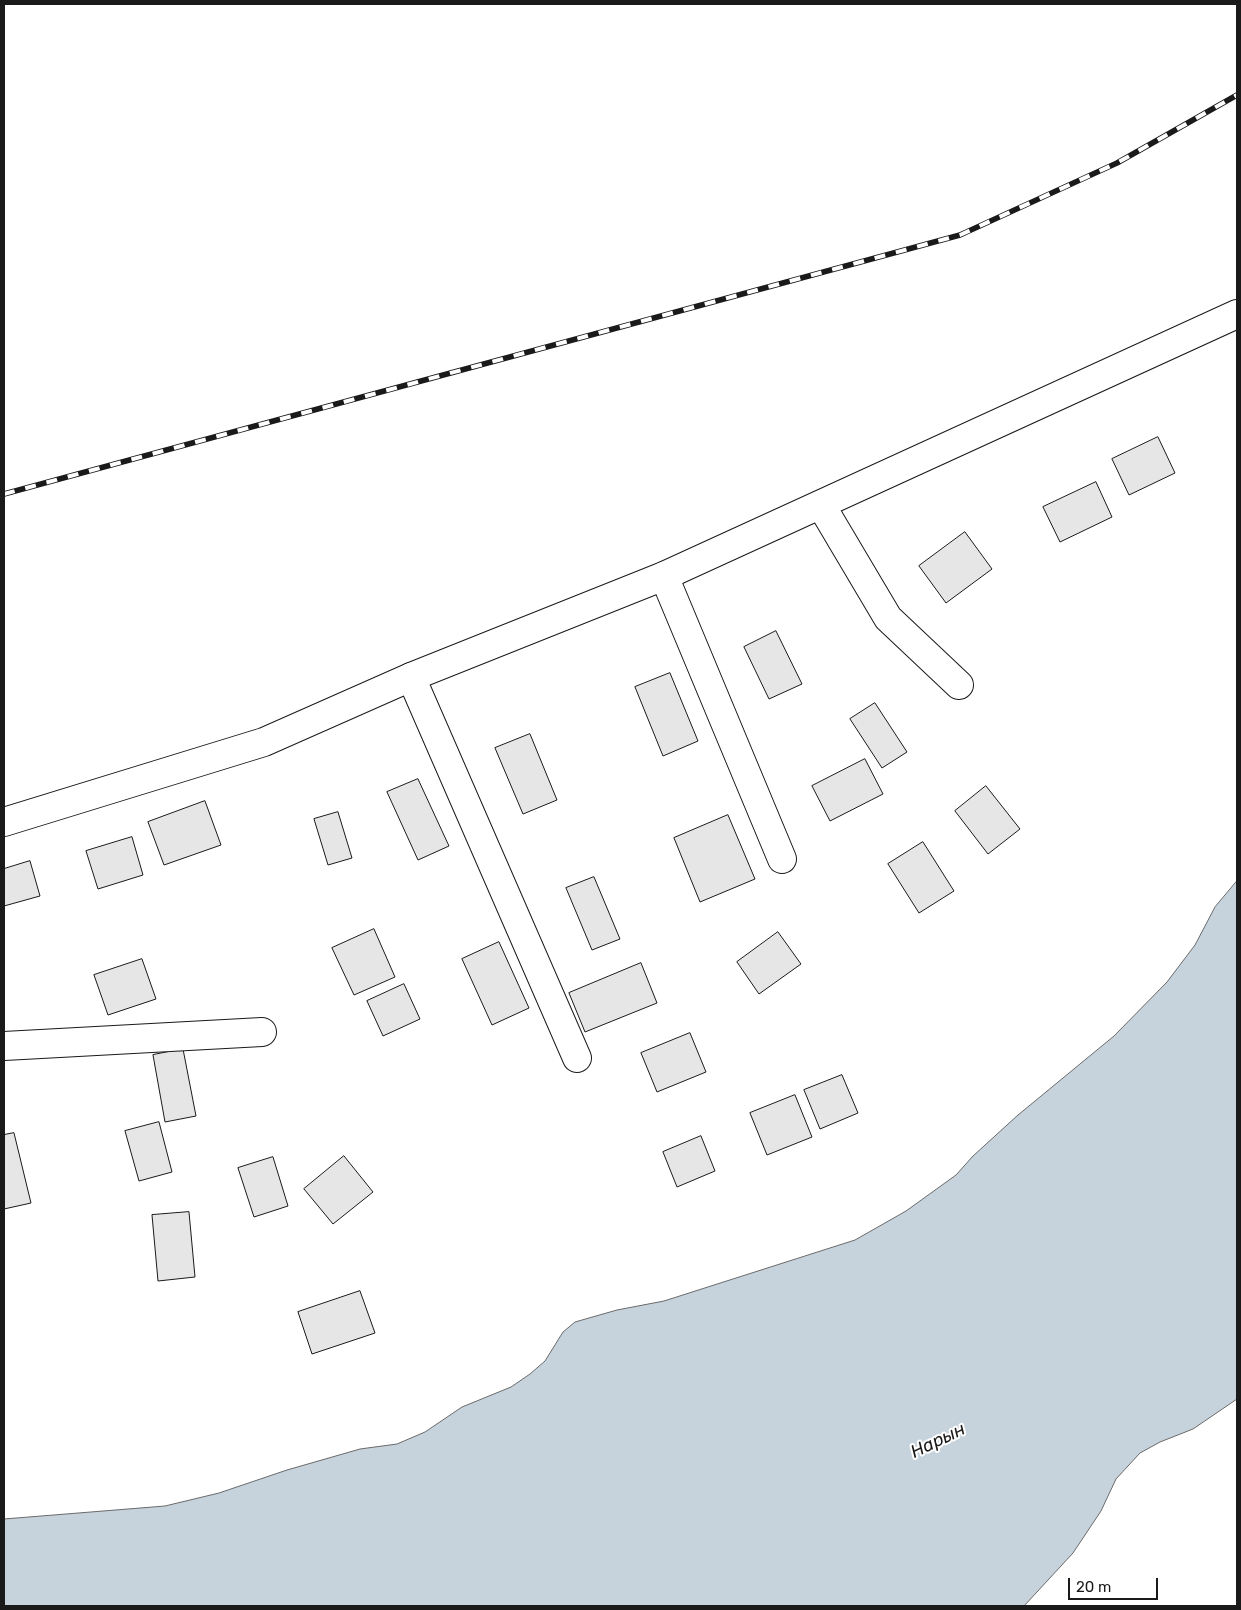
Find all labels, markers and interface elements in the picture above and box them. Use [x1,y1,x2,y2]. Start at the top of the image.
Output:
water label: Нарын [907,1419,969,1463]
scale bar [1071,1568,1161,1600]
text: 20 m [1076,1578,1111,1596]

